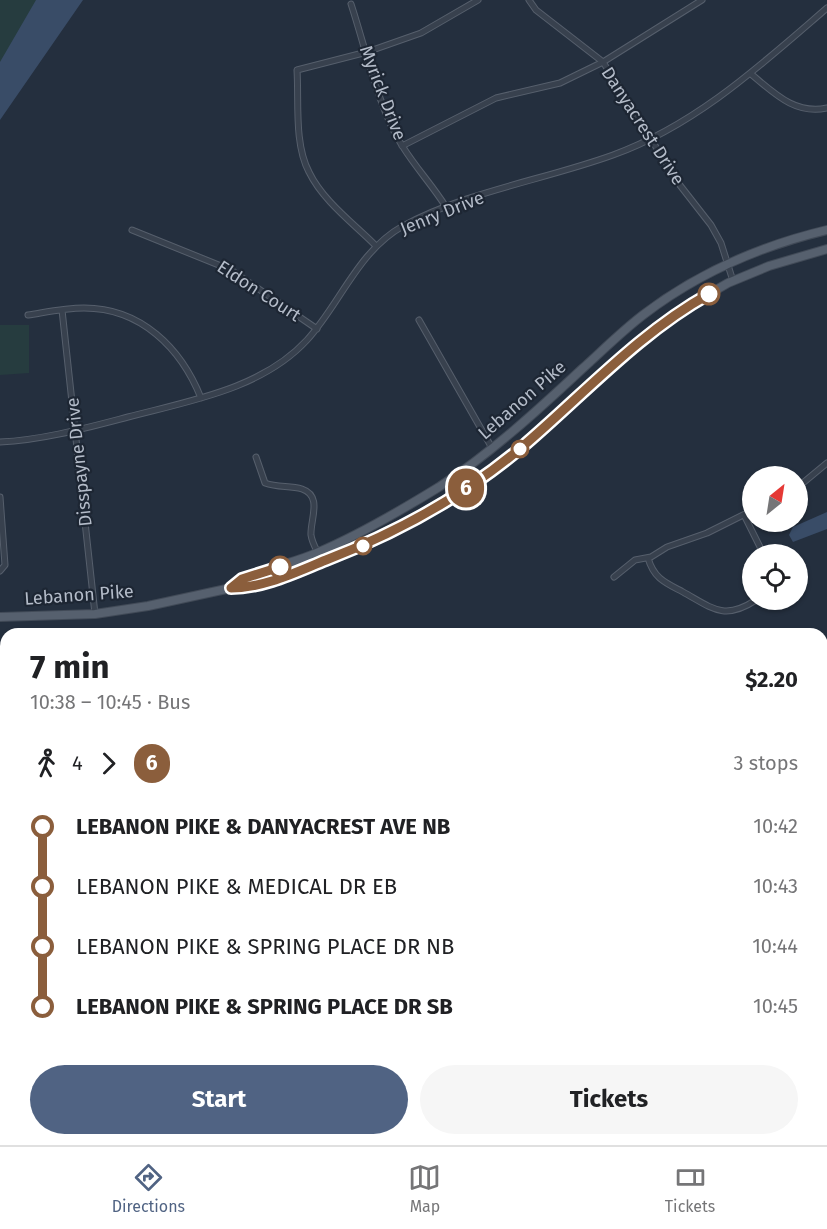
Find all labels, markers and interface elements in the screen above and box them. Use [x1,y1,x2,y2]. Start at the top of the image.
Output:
street label: Myrick Drive [355,43,411,143]
street label: Danyacrest Drive [597,63,689,189]
street label: Jenry Drive [397,186,487,240]
street label: Eldon Court [213,256,305,326]
unlabelled marker [698,283,720,305]
street label: Lebanon Pike [473,356,571,444]
street label: Disspayne Drive [61,396,97,528]
unlabelled marker [511,440,529,458]
north arrow [742,466,808,532]
map controls [742,466,808,610]
line badge: 6 [446,468,486,508]
text: 6 [460,475,472,501]
unlabelled marker [354,537,372,555]
button: locate [742,544,808,610]
unlabelled marker [269,556,291,578]
street label: Lebanon Pike [24,580,134,610]
text: 7 min [30,647,110,687]
text: $2.20 [745,666,798,693]
text: 10:38 – 10:45 · Bus [30,690,190,714]
icon: walk [30,747,63,780]
icon: forward [92,747,125,780]
text: 6 [146,750,158,776]
text: 4 [72,751,83,775]
text: 3 stops [734,751,798,775]
text: LEBANON PIKE & DANYACREST AVE NB [76,813,450,840]
text: 10:42 [753,814,798,838]
text: LEBANON PIKE & MEDICAL DR EB [76,873,397,900]
text: 10:43 [753,874,798,898]
text: LEBANON PIKE & SPRING PLACE DR NB [76,933,454,960]
text: 10:44 [752,934,798,958]
text: LEBANON PIKE & SPRING PLACE DR SB [76,993,453,1020]
text: 10:45 [753,994,798,1018]
button: Start [30,1065,408,1134]
button: Tickets [420,1065,798,1134]
tab: Directions [112,1161,185,1216]
tab: Map [408,1161,441,1216]
tab: Tickets [665,1161,715,1216]

